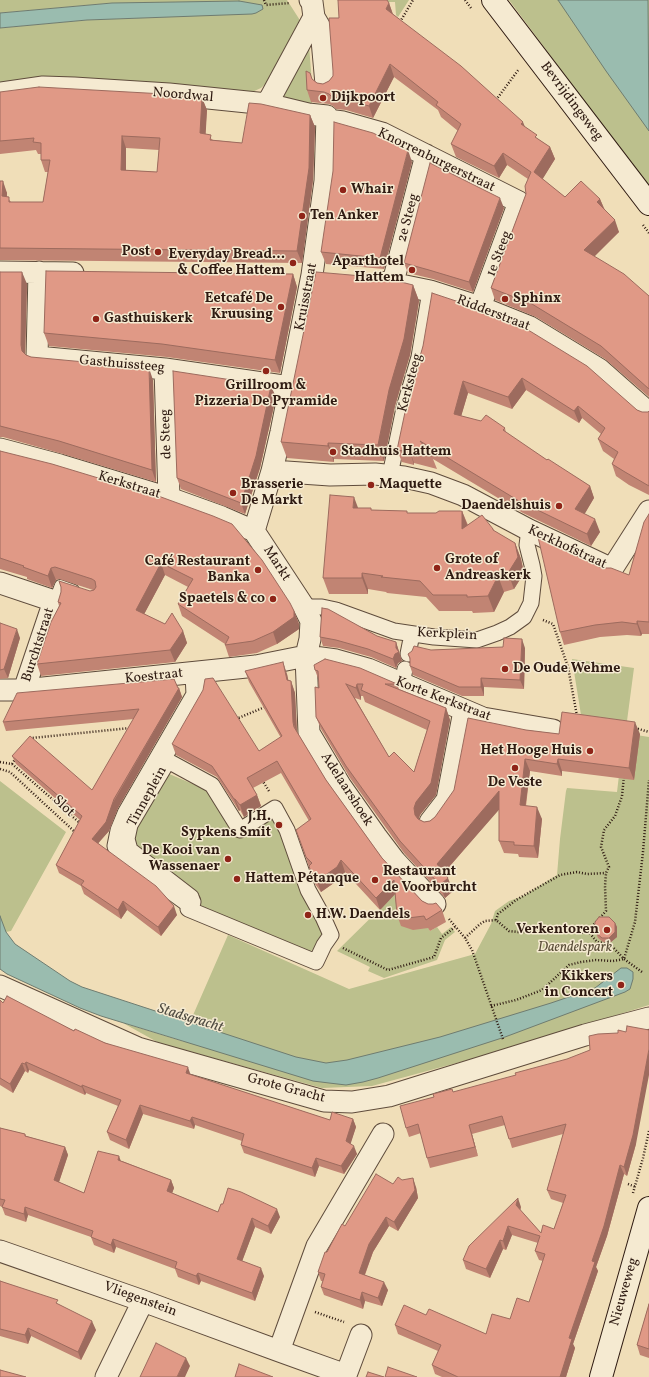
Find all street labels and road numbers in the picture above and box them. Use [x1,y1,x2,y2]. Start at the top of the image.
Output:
street label: Bevrijdingsweg [536,59,606,145]
street label: Noordwal [152,85,214,107]
street label: Knorrenburgerstraat [375,125,497,197]
street label: 2e Steeg [394,192,424,244]
street label: 1e Steeg [484,229,516,279]
street label: Kruisstraat [292,262,322,332]
street label: Ridderstraat [454,292,532,336]
street label: Kerksteeg [395,352,427,414]
street label: Gasthuissteeg [79,353,165,377]
street label: de Steeg [158,409,176,459]
street label: Kerkstraat [96,469,162,503]
street label: Kerkhofstraat [525,522,609,574]
street label: Markt [258,543,294,585]
street label: Burchtstraat [19,606,59,684]
street label: Kerkplein [416,625,478,645]
street label: Koestraat [124,666,184,688]
street label: Korte Kerkstraat [393,674,493,726]
street label: Adelaarshoek [316,750,376,830]
street label: Tinneplein [125,764,171,830]
street label: Slot [48,793,78,821]
street label: Grote Gracht [245,1071,327,1107]
street label: Nieuweweg [607,1256,643,1328]
street label: Vliegenstein [101,1279,179,1321]

